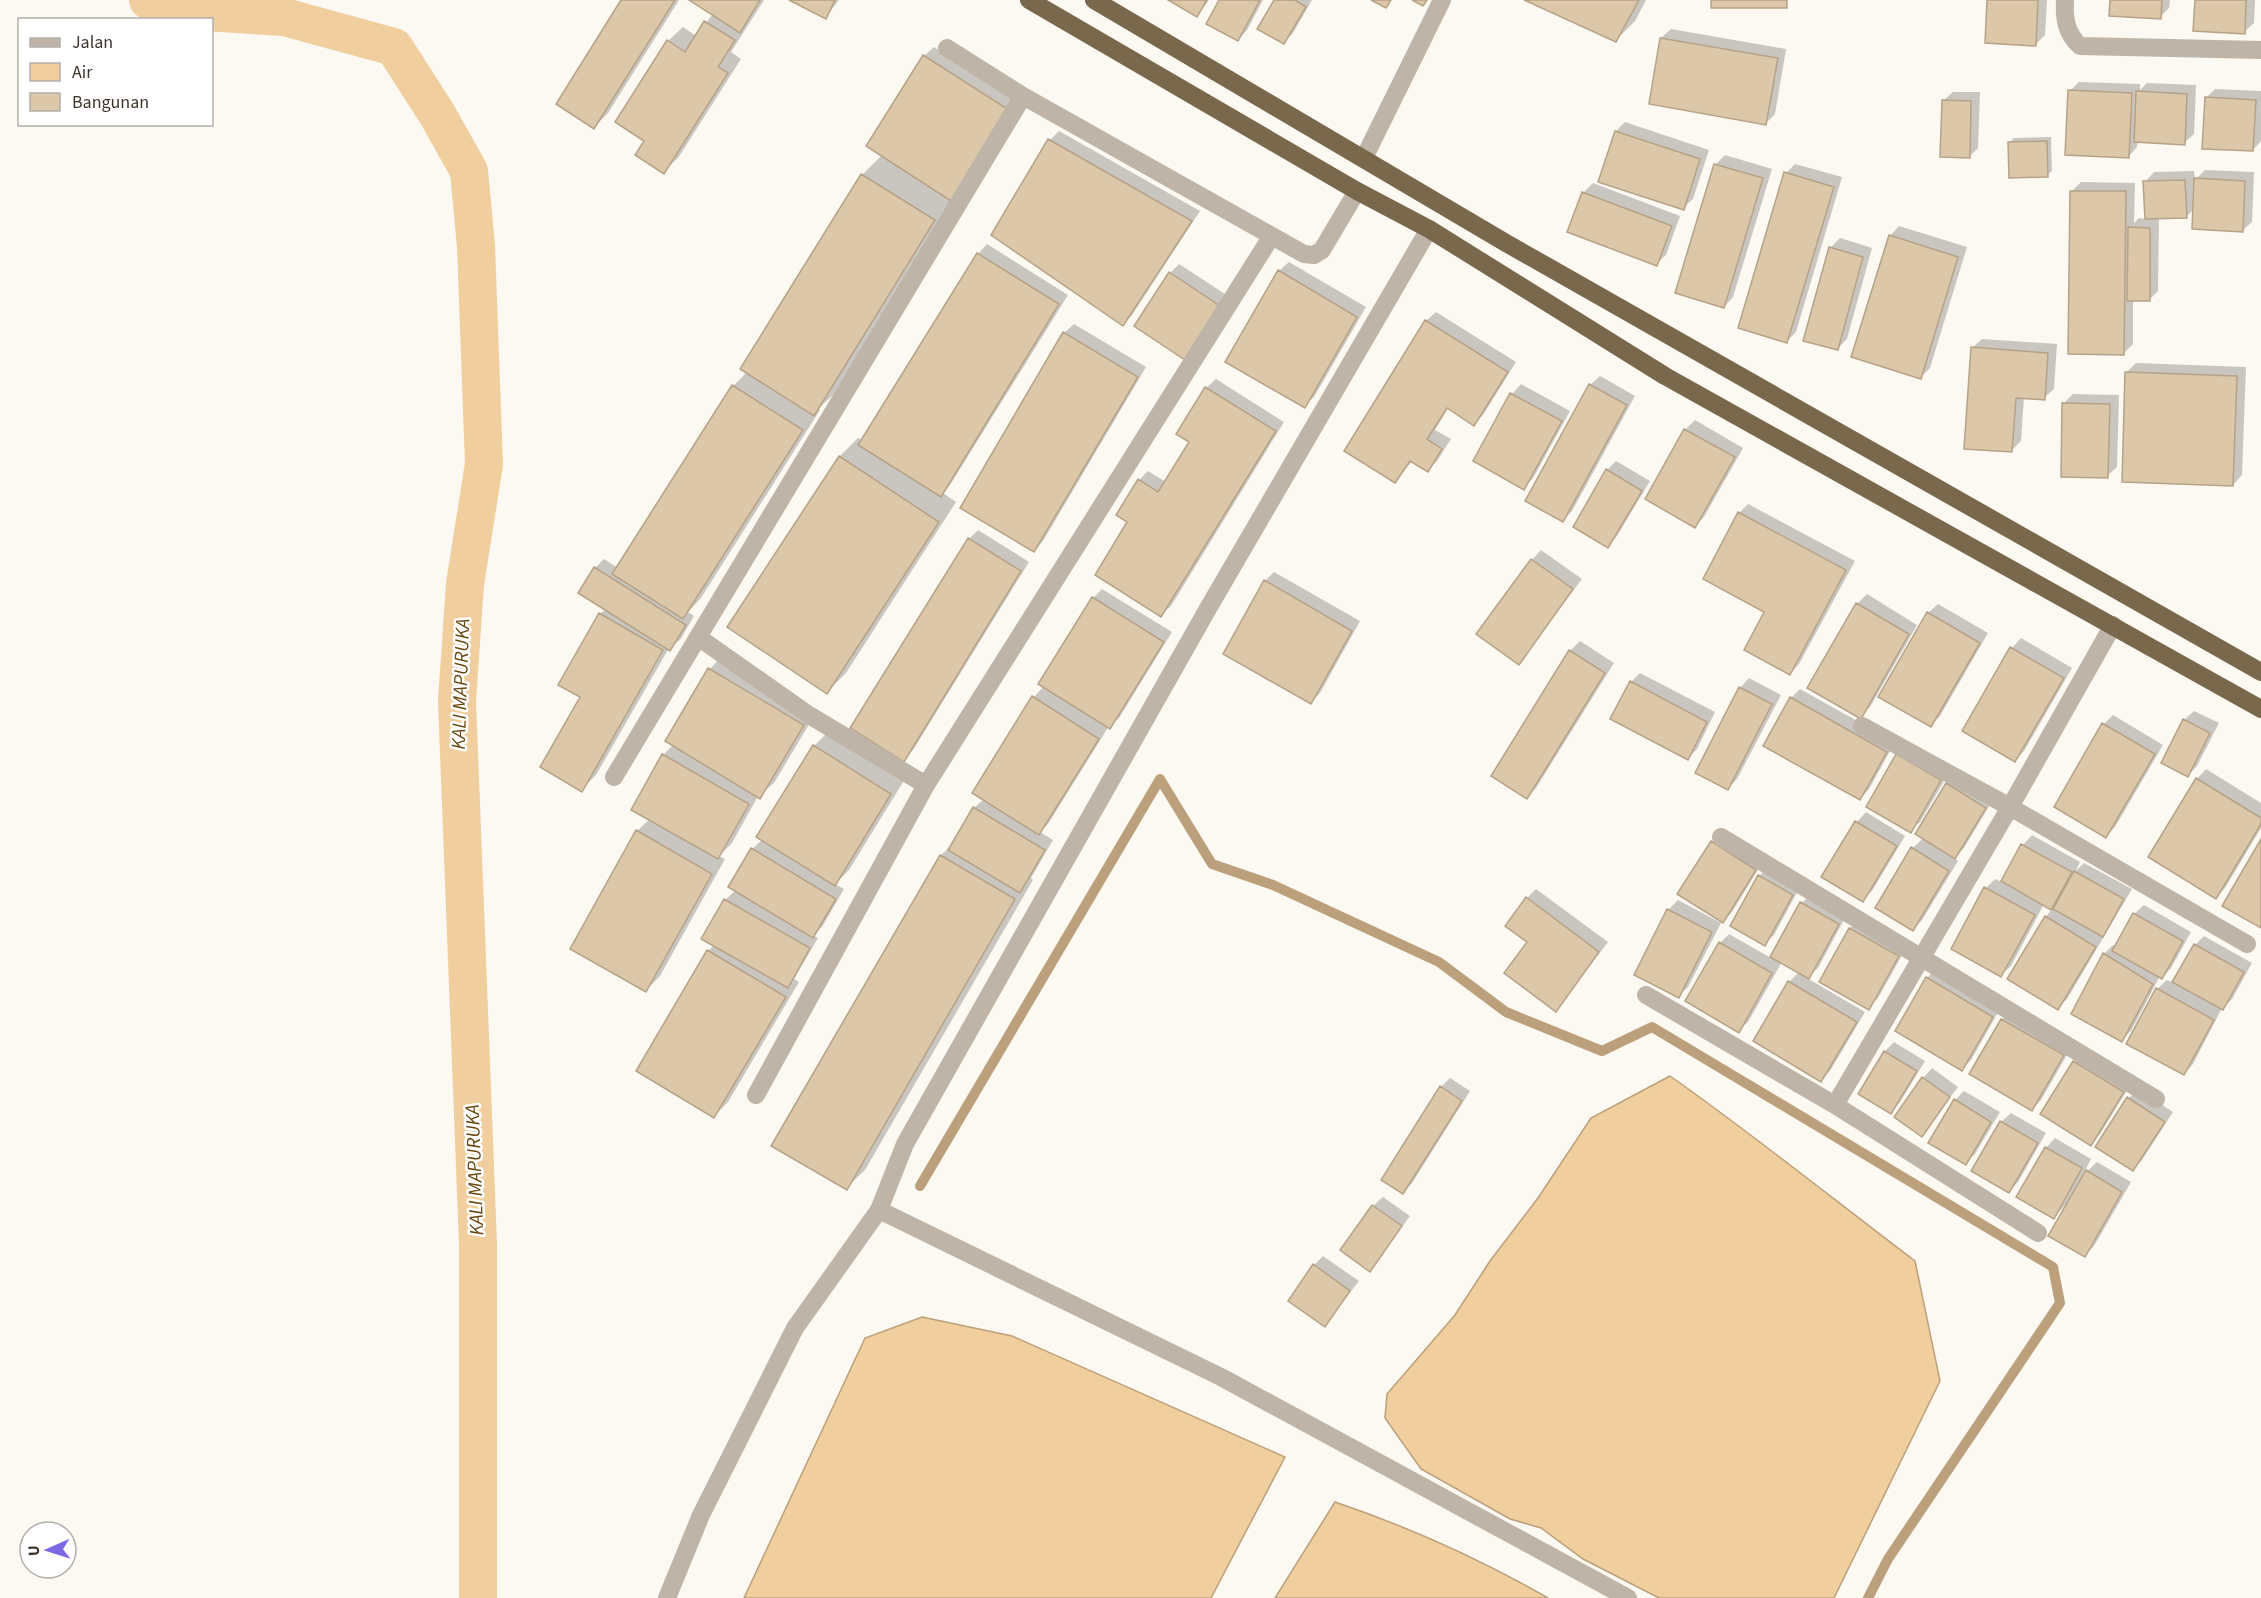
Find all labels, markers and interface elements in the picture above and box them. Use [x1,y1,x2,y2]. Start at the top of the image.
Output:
legend [18,18,213,126]
text: Jalan [72,30,113,55]
text: Air [72,60,93,85]
text: Bangunan [72,90,149,115]
water label: KALI MAPURUKA [445,618,477,750]
water label: KALI MAPURUKA [459,1104,491,1236]
north arrow [18,1520,78,1580]
text: U [23,1545,45,1557]

